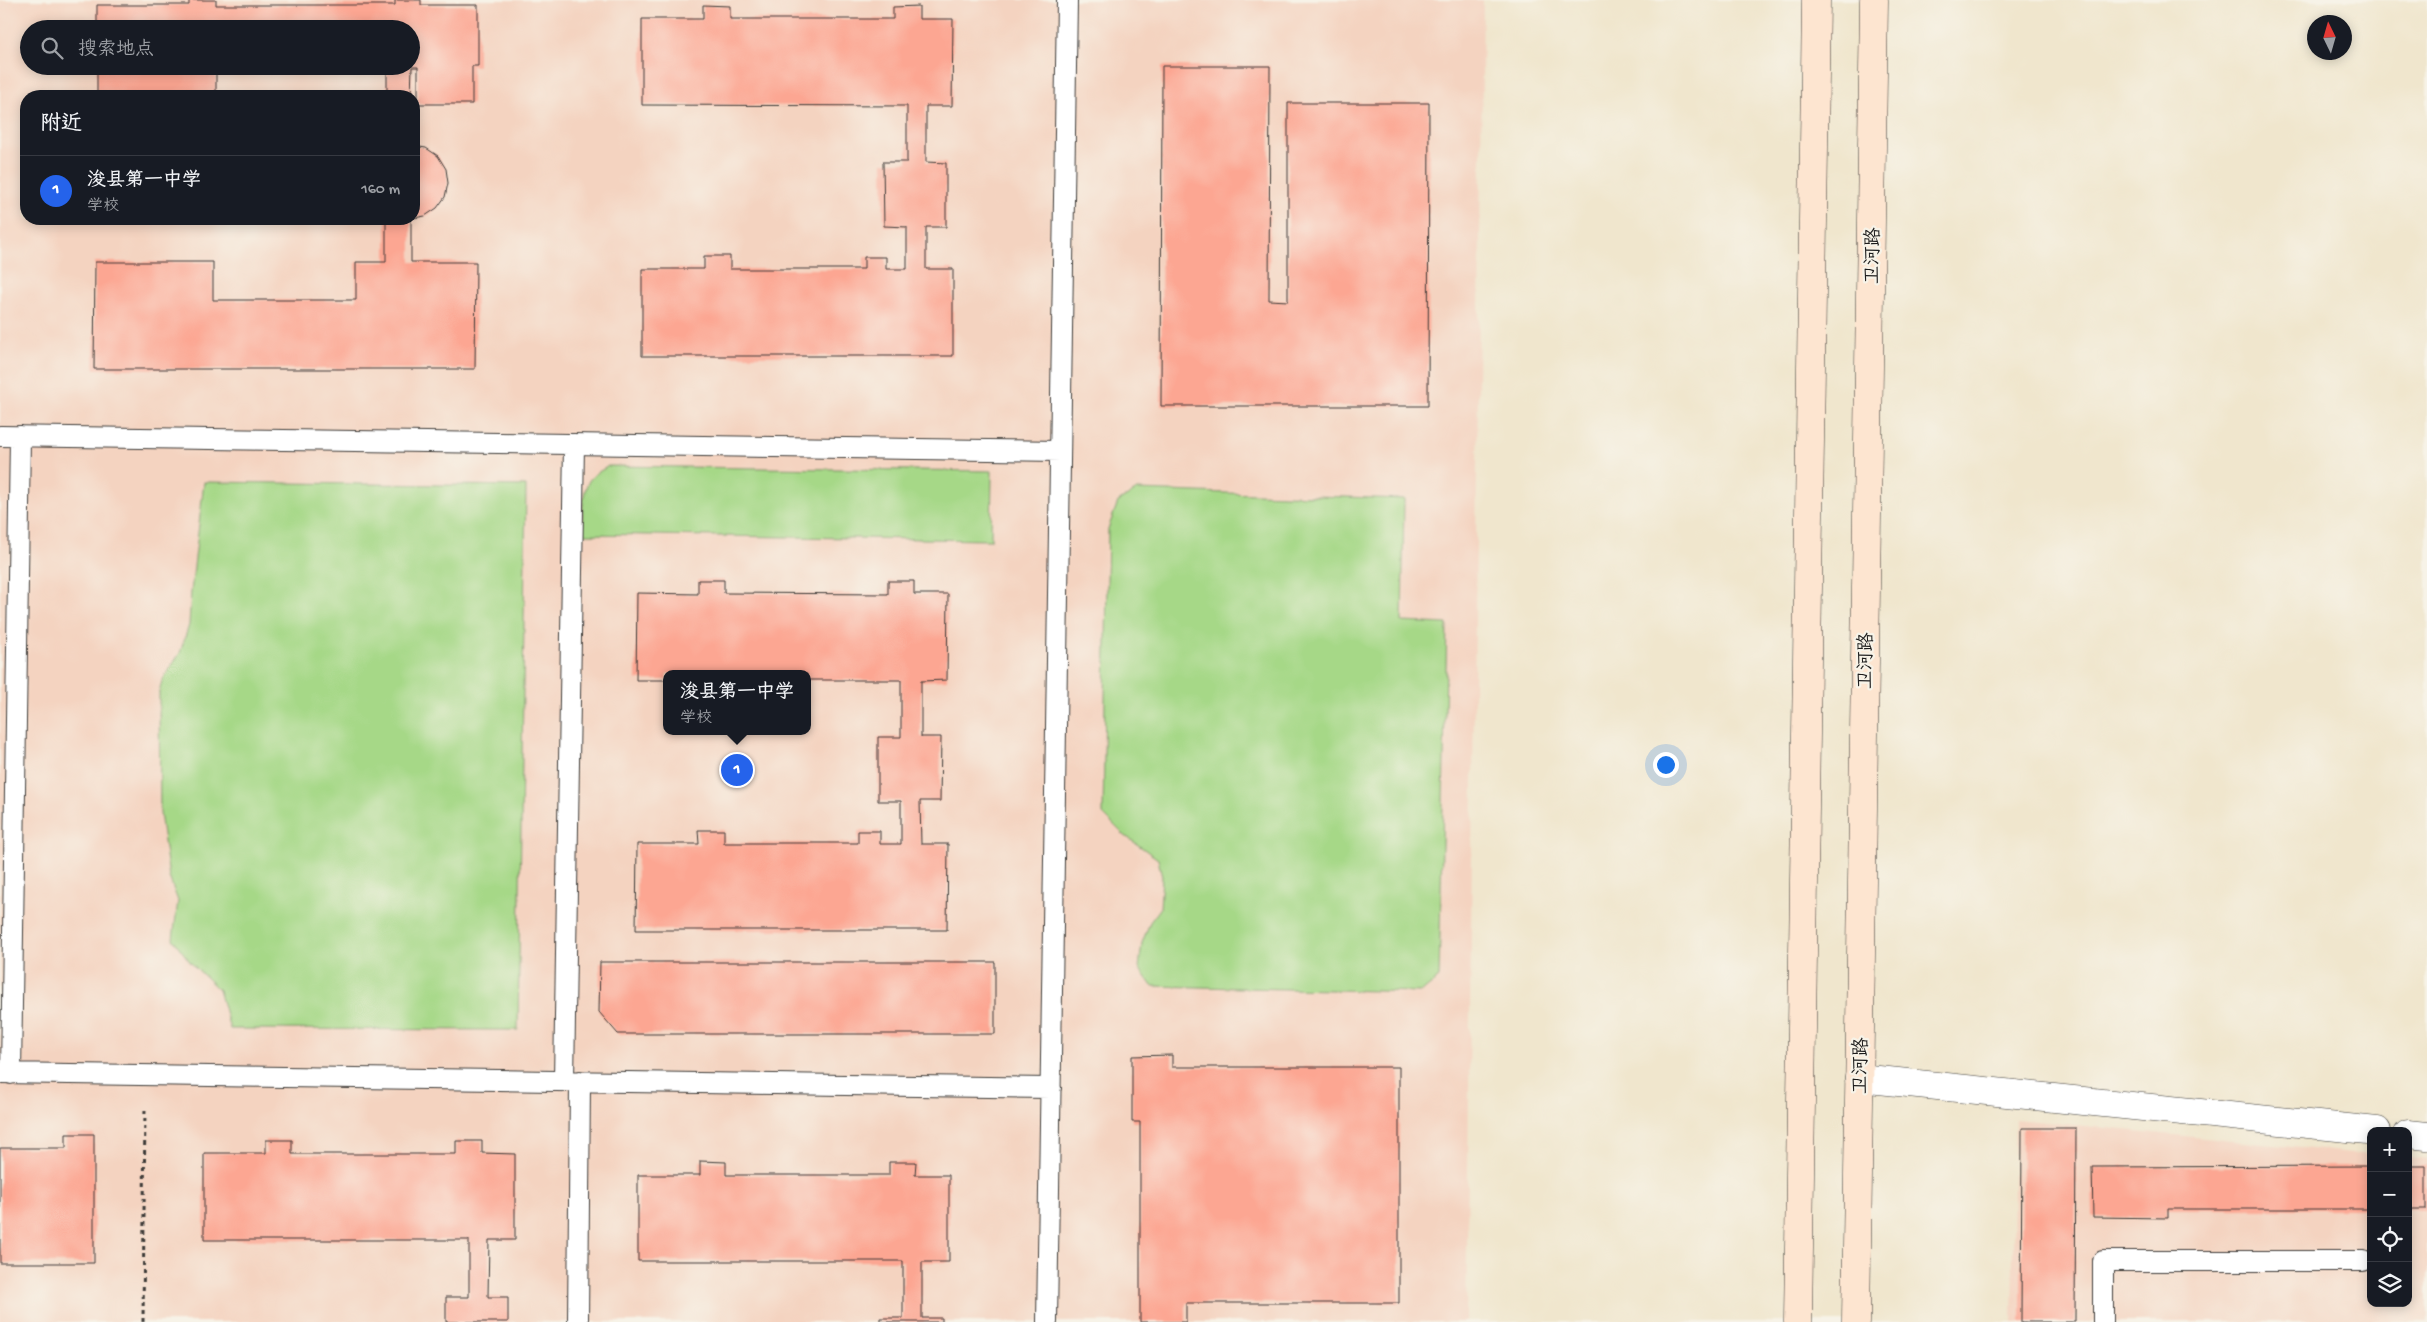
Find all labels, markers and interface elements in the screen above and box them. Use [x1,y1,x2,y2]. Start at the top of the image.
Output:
north arrow [2307,15,2352,60]
search box [20,20,420,75]
icon: search [38,34,66,62]
text: 搜索地点 [78,39,154,62]
text: 附近 [40,113,82,138]
text: 浚县第一中学 [87,170,201,193]
text: 1 [53,181,59,200]
text: 160 m [361,181,400,200]
text: 学校 [87,198,119,217]
street label: 卫河路 [1862,227,1886,285]
street label: 卫河路 [1855,632,1879,690]
popup [663,670,811,735]
text: 浚县第一中学 [680,682,794,705]
text: 学校 [680,710,712,729]
pin: 1 [721,751,753,789]
your location [1653,752,1679,778]
street label: 卫河路 [1850,1037,1874,1095]
map controls [2367,1127,2412,1307]
button: + [2367,1127,2412,1172]
button: − [2367,1172,2412,1217]
button: locate [2367,1217,2412,1262]
button: layers [2367,1262,2412,1307]

